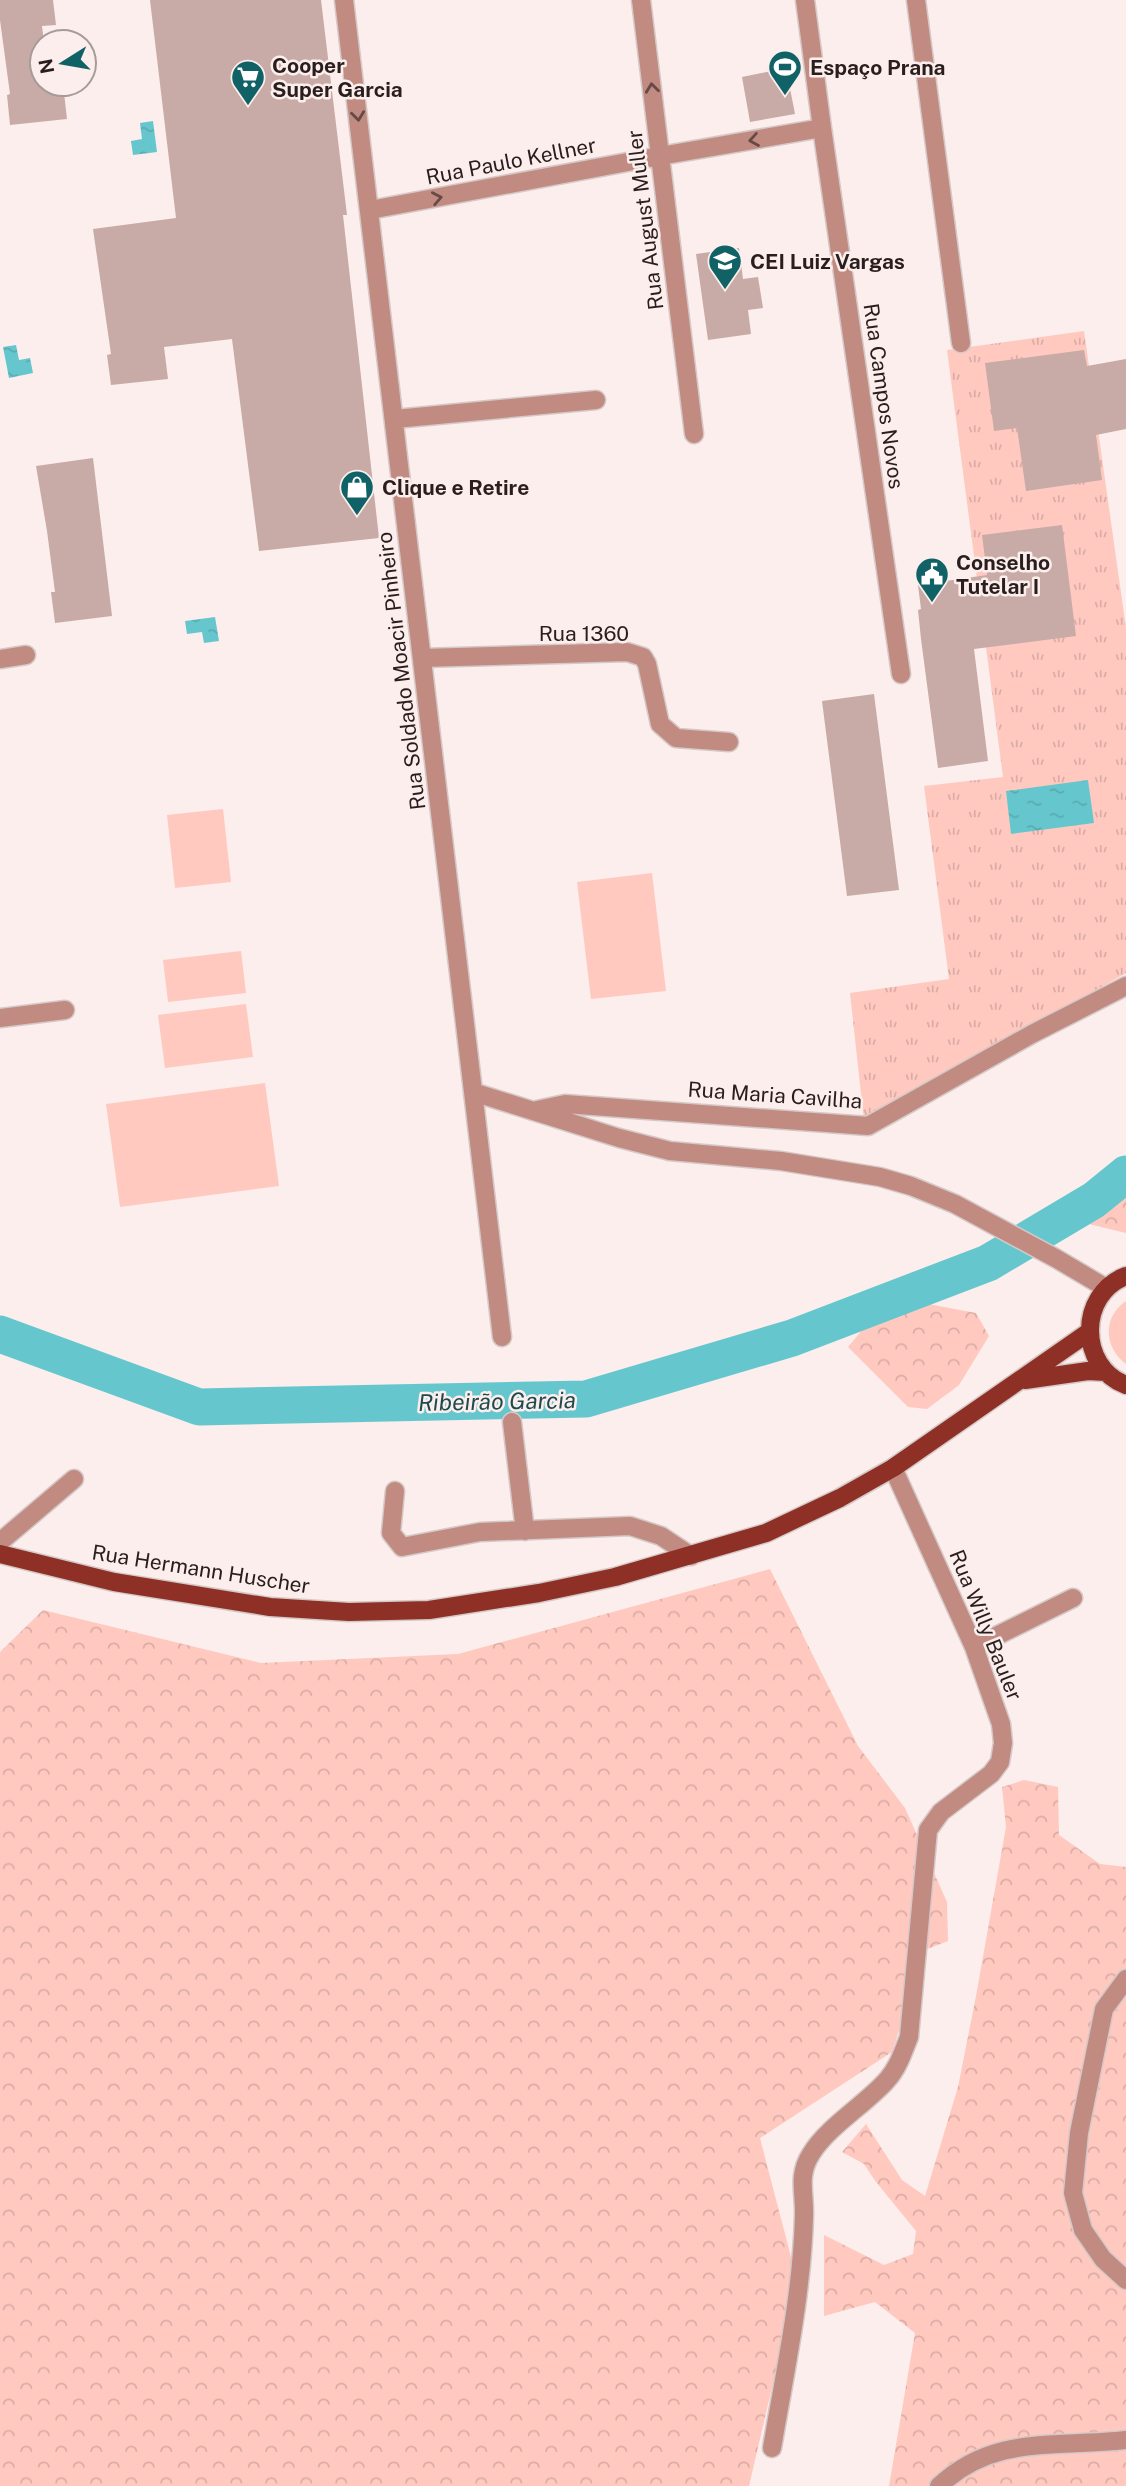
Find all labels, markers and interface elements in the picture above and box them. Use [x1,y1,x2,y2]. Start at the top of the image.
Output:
north arrow [28,28,98,98]
sports icon: Espaço Prana [766,48,804,97]
place label: Cooper Super Garcia [272,53,403,102]
place label: Espaço Prana [810,55,945,80]
text: N [34,57,59,76]
supermarket icon: Cooper Super Garcia [229,58,267,107]
one-way arrow [644,82,659,94]
one-way arrow [351,111,366,122]
street label: Rua August Muller [622,128,668,312]
street label: Rua Paulo Kellner [424,132,598,190]
one-way arrow [748,132,760,147]
one-way arrow [431,191,443,206]
school or university icon: CEI Luiz Vargas [706,242,744,291]
place label: CEI Luiz Vargas [750,249,905,274]
street label: Rua Campos Novos [859,302,909,490]
shop icon: Clique e Retire [338,468,376,517]
place label: Clique e Retire [382,475,529,500]
street label: Rua Soldado Moacir Pinheiro [372,531,430,811]
place label: Conselho Tutelar I [956,550,1050,599]
public building icon: Conselho Tutelar I [913,555,951,604]
street label: Rua 1360 [539,621,629,646]
street label: Rua Maria Cavilha [687,1076,863,1114]
water label: Ribeirão Garcia [418,1386,576,1416]
street label: Rua Hermann Huscher [90,1539,312,1599]
street label: Rua Willy Bauler [944,1546,1028,1704]

